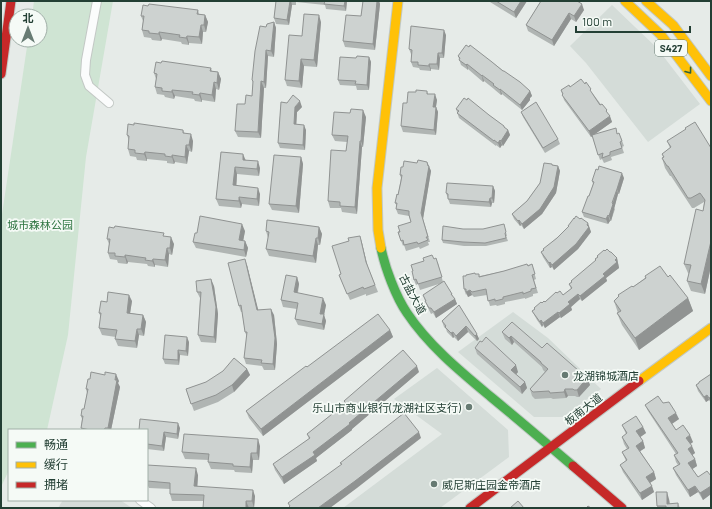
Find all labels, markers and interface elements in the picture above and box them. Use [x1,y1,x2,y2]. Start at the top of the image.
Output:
north arrow [8,8,48,48]
scale bar [576,8,690,34]
text: 北 [23,11,34,24]
text: 100 m [582,14,612,28]
road number: S427 [655,40,687,56]
one-way arrow [684,67,691,74]
park label: 城市森林公园 [7,218,73,231]
street label: 古盐大道 [397,272,429,316]
place label: 龙湖锦城酒店 [573,369,639,382]
marker: 龙湖锦城酒店 [560,370,570,380]
street label: 板南大道 [562,390,604,428]
place label: 乐山市商业银行(龙湖社区支行) [312,401,461,414]
marker: 乐山市商业银行(龙湖社区支行) [464,402,474,412]
legend [8,429,148,501]
text: 畅通 [44,437,68,451]
text: 缓行 [44,457,68,471]
text: 拥堵 [44,477,68,491]
place label: 威尼斯庄园金帝酒店 [442,478,541,491]
marker: 威尼斯庄园金帝酒店 [429,479,439,489]

